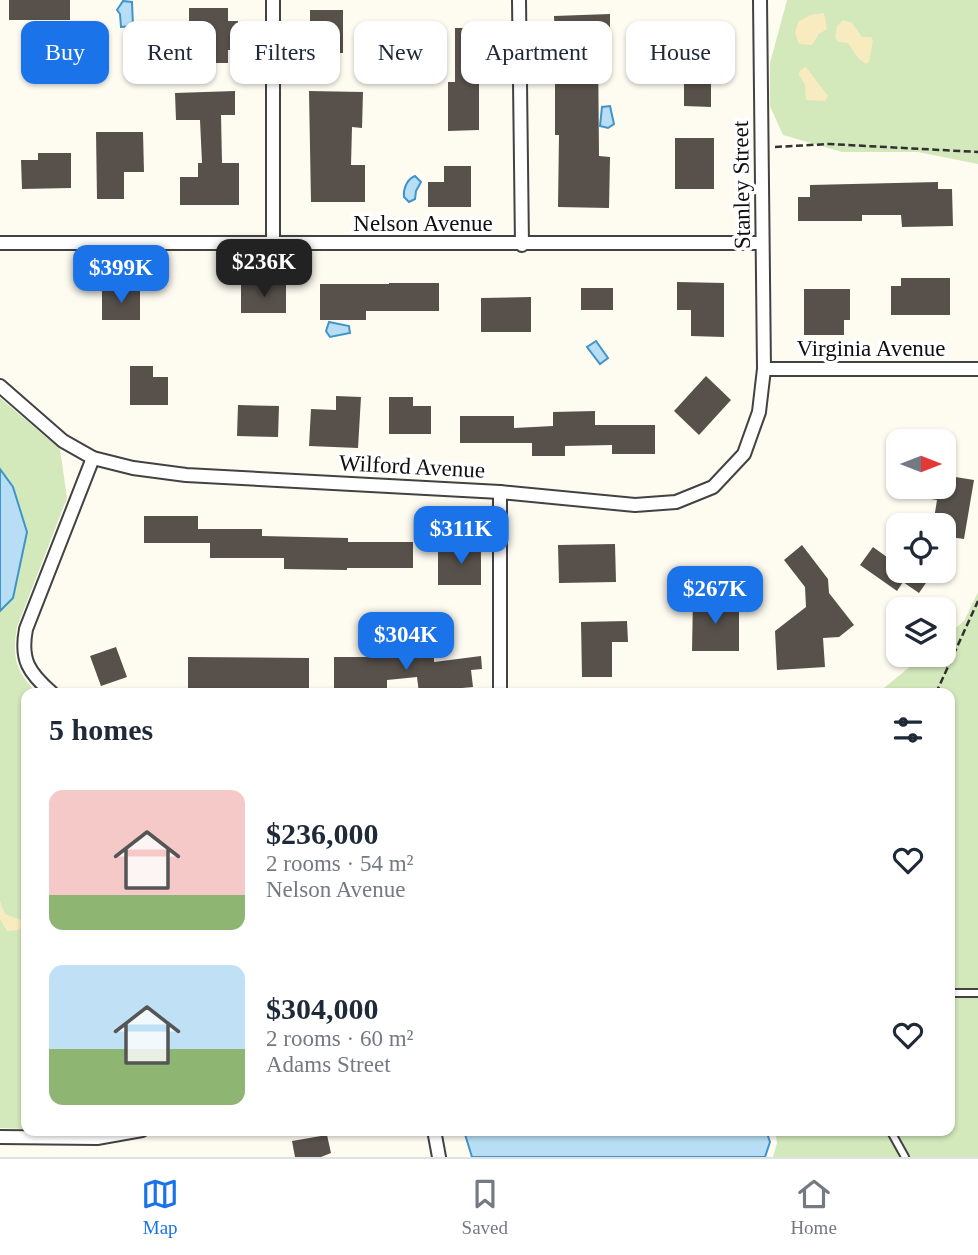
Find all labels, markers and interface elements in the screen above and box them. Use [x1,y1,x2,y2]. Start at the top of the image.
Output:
chip: Buy [21,21,109,84]
chip: Rent [123,21,216,84]
chip: Filters [230,21,340,84]
chip: New [354,21,447,84]
chip: Apartment [461,21,612,84]
chip: House [626,21,735,84]
street label: Stanley Street [728,120,755,249]
street label: Nelson Avenue [353,211,493,236]
pin: $236K [215,240,313,299]
pin: $399K [72,246,170,305]
text: $236K [232,249,296,274]
text: $399K [89,255,153,280]
street label: Virginia Avenue [796,336,946,361]
north arrow [886,429,956,499]
map controls [886,429,956,667]
street label: Wilford Avenue [338,450,486,483]
pin: $311K [412,506,510,566]
button: locate [886,513,956,583]
text: $311K [430,516,492,541]
pin: $267K [666,566,764,626]
text: $267K [683,576,747,601]
button: layers [886,597,956,667]
pin: $304K [357,612,455,672]
text: $304K [374,622,438,647]
icon: filters [889,711,927,749]
text: 5 homes [49,713,153,746]
text: $236,000 [266,817,379,850]
icon: home [105,818,189,902]
icon: heart [889,841,927,879]
text: 2 rooms · 54 m² [266,851,413,876]
text: Nelson Avenue [266,877,405,902]
text: $304,000 [266,992,379,1025]
icon: home [105,993,189,1077]
icon: heart [889,1016,927,1054]
text: 2 rooms · 60 m² [266,1026,413,1051]
text: Adams Street [266,1052,391,1077]
tab: Map [141,1175,179,1239]
tab: Saved [462,1175,508,1239]
tab: Home [790,1175,837,1239]

